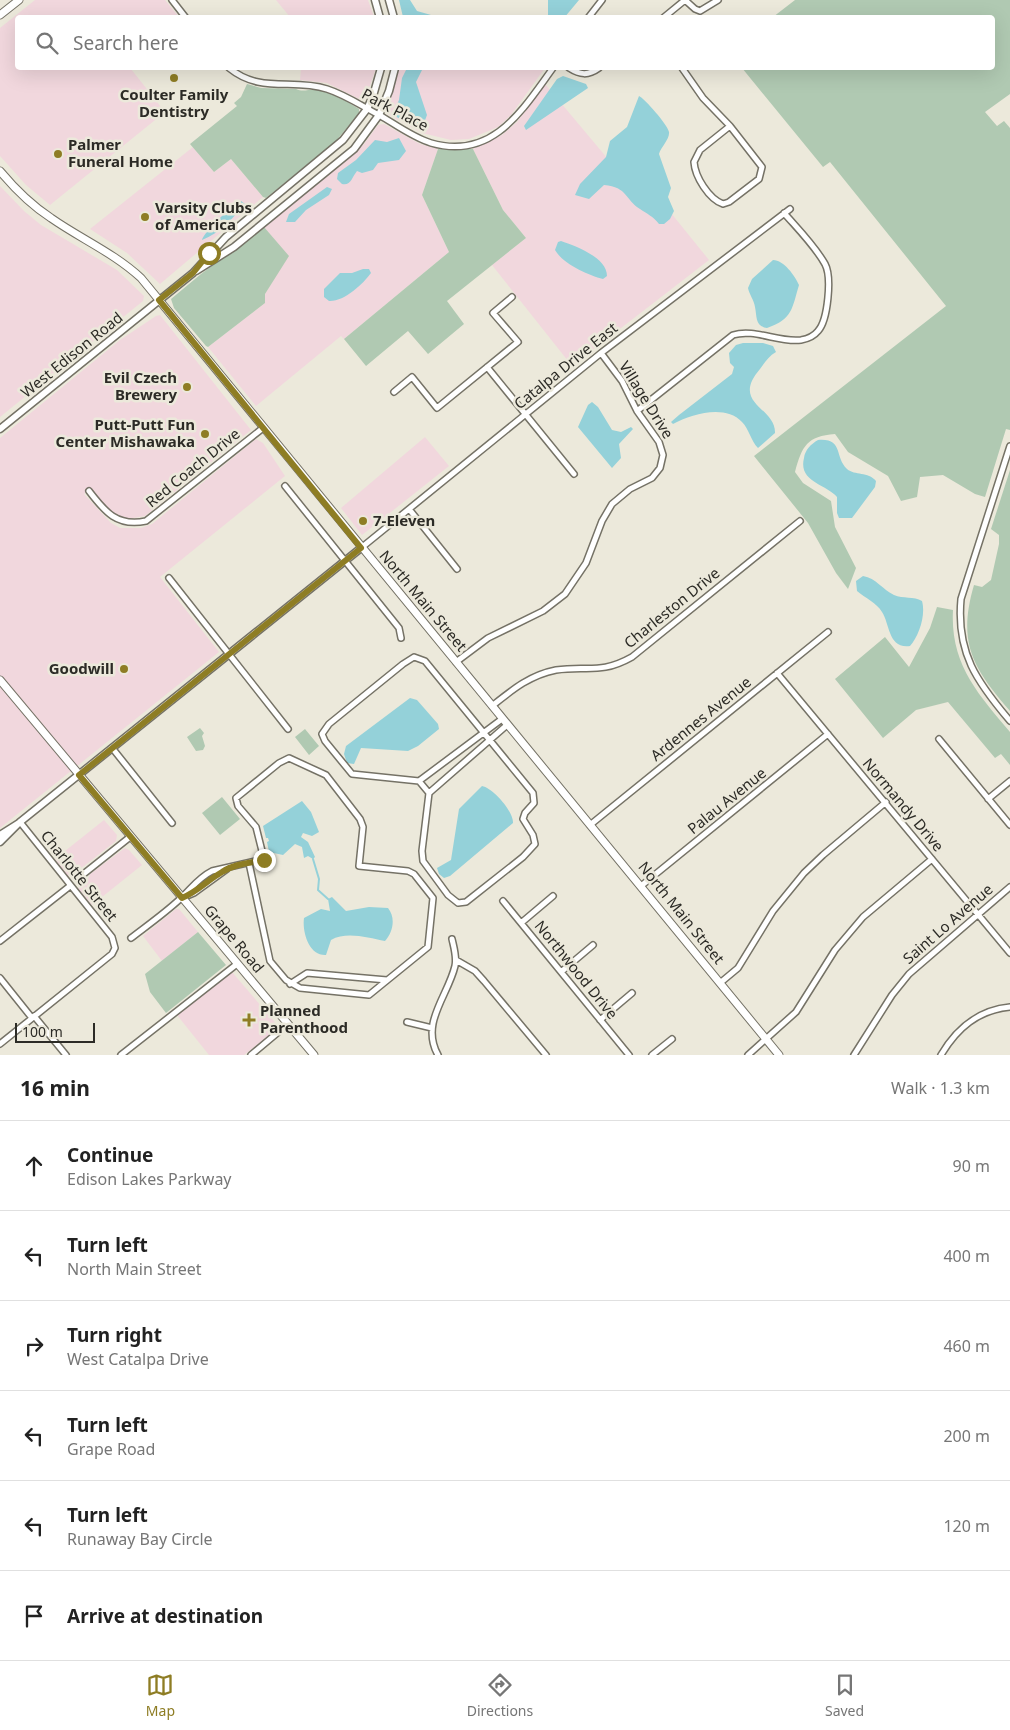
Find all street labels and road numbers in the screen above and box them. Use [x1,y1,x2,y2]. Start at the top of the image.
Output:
street label: Park Place [359,83,432,135]
street label: West Edison Road [16,307,126,401]
street label: Catalpa Drive East [510,317,622,413]
street label: Village Drive [615,357,679,442]
street label: Red Coach Drive [141,423,243,511]
street label: North Main Street [376,546,472,656]
street label: Charleston Drive [619,562,723,652]
street label: Ardennes Avenue [646,671,755,765]
street label: Normandy Drive [859,753,949,855]
street label: Palau Avenue [683,762,770,838]
street label: Charlotte Street [37,826,123,925]
street label: North Main Street [634,857,730,968]
street label: Saint Lo Avenue [898,879,996,968]
street label: Grape Road [200,900,269,977]
street label: Northwood Drive [531,916,623,1023]

